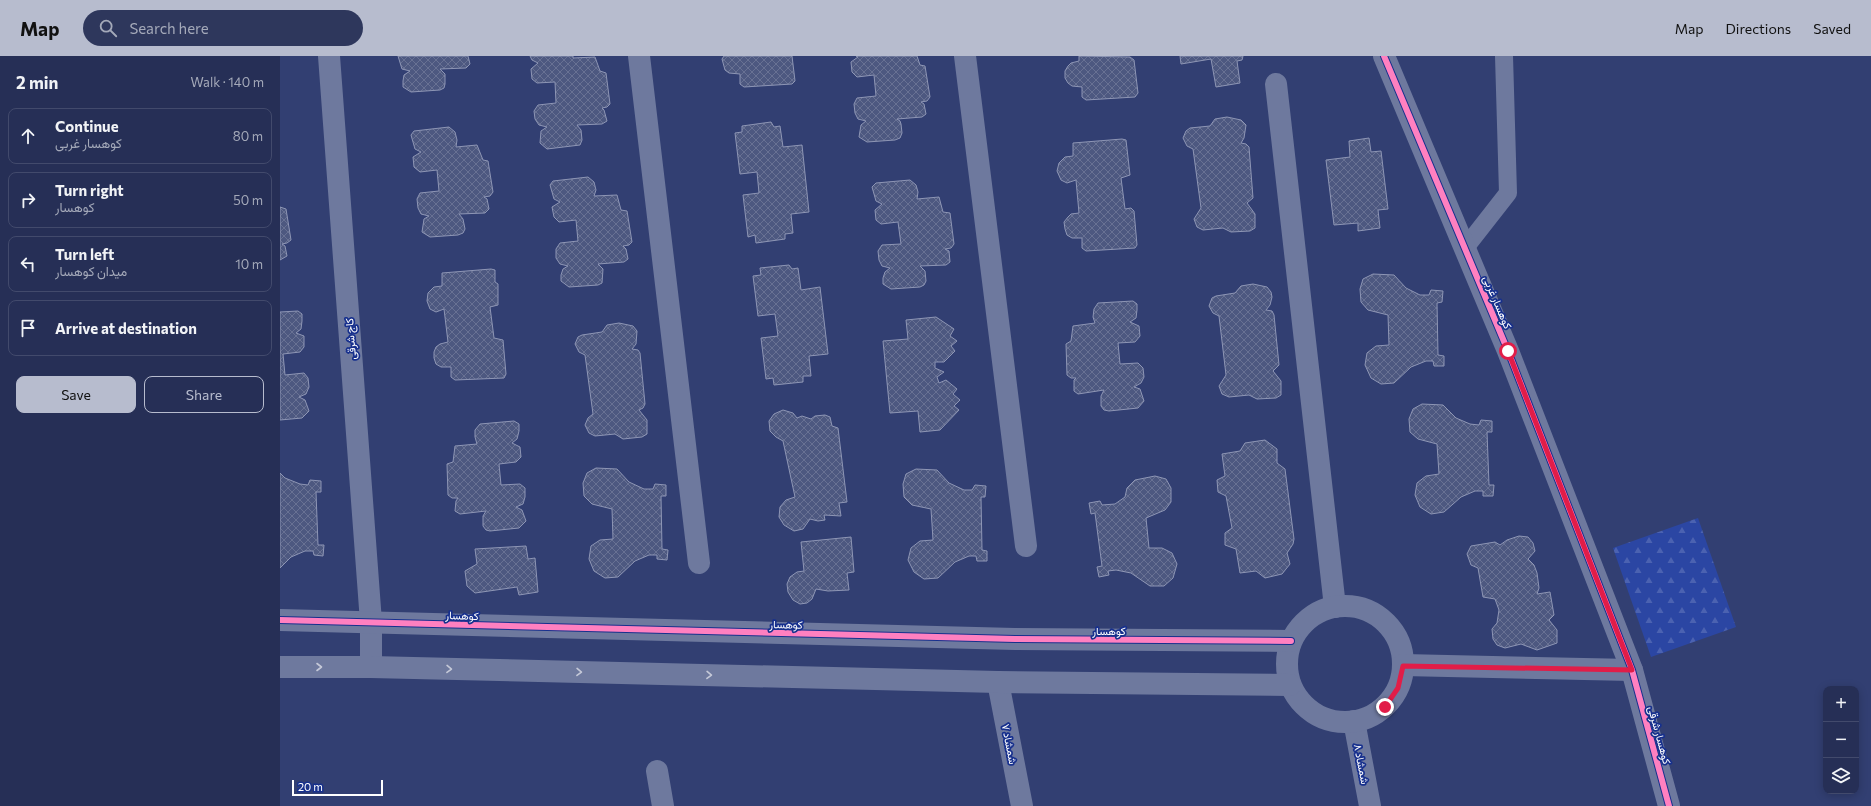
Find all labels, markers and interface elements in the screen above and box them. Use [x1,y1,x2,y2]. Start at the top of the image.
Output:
search box [83,10,363,46]
text: Map [20,17,59,40]
icon: search [97,17,119,39]
text: Search here [129,19,209,37]
text: Map [1675,20,1704,37]
text: Directions [1726,20,1791,37]
text: Saved [1813,20,1851,37]
text: 2 min [16,72,58,93]
text: Walk · 140 m [191,74,264,90]
text: Continue [55,117,119,135]
icon: ahead [17,125,39,147]
text: 80 m [233,128,263,144]
text: کوهسار غربی [55,135,122,151]
text: Turn right [55,181,124,199]
icon: right [17,189,39,211]
text: 50 m [233,192,263,208]
text: کوهسار [55,199,94,215]
text: Turn left [55,245,114,263]
icon: left [17,253,39,275]
text: 10 m [235,256,263,272]
text: میدان کوهسار [55,263,127,279]
street label: کوهسار غربی [1480,273,1515,331]
icon: arrive [17,317,39,339]
street label: کاج شرقی [342,318,360,360]
text: Arrive at destination [55,319,197,337]
route start [1499,342,1517,360]
button: Save [16,376,136,413]
button: Share [144,376,264,413]
street label: کوهسار [444,608,479,623]
street label: کوهسار [768,617,803,632]
street label: کوهسار [1091,624,1126,638]
one-way arrow [316,663,322,671]
one-way arrow [446,665,452,673]
one-way arrow [576,668,582,676]
one-way arrow [706,671,712,679]
map controls [1823,686,1859,794]
button: + [1823,686,1859,722]
route end [1376,698,1394,716]
street label: کوهسار شرقی [1645,704,1674,766]
button: − [1823,722,1859,758]
street label: شمشاد ۷ [1000,723,1020,766]
street label: شمشاد ۸ [1352,743,1372,786]
button: layers [1823,758,1859,794]
scale bar [292,778,383,797]
text: 20 m [298,780,323,793]

